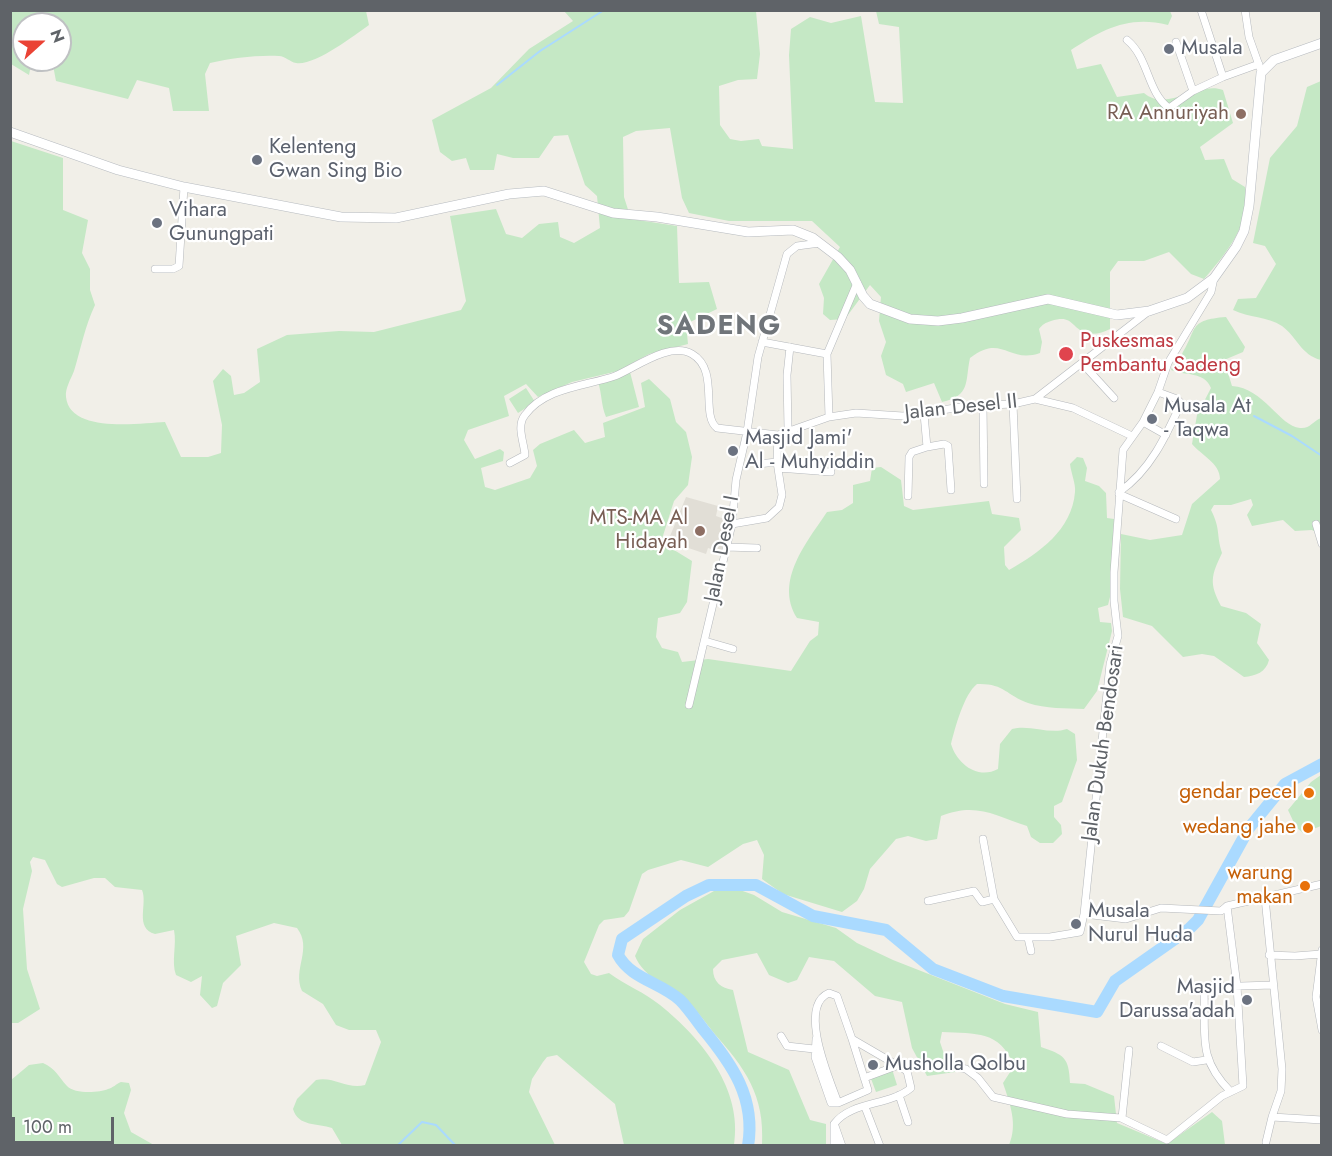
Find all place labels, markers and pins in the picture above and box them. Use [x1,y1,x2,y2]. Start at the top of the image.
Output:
place label: Musala [1181,36,1243,62]
marker: Musala [1162,42,1176,56]
place label: RA Annuriyah [1107,101,1229,127]
marker: RA Annuriyah [1234,107,1248,121]
place label: Kelenteng Gwan Sing Bio [269,135,402,185]
marker: Kelenteng Gwan Sing Bio [250,153,264,167]
place label: Vihara Gunungpati [169,198,274,248]
marker: Vihara Gunungpati [150,216,164,230]
place label: Puskesmas Pembantu Sadeng [1080,329,1241,379]
marker: Puskesmas Pembantu Sadeng [1057,345,1075,363]
place label: Musala At - Taqwa [1164,394,1251,444]
marker: Musala At - Taqwa [1145,412,1159,426]
place label: Masjid Jami' Al - Muhyiddin [745,426,875,476]
marker: Masjid Jami' Al - Muhyiddin [726,444,740,458]
place label: MTS-MA Al Hidayah [589,506,688,556]
marker: MTS-MA Al Hidayah [693,524,707,538]
place label: gendar pecel [1179,780,1297,806]
marker: gendar pecel [1302,786,1316,800]
place label: wedang jahe [1183,815,1296,841]
marker: wedang jahe [1301,821,1315,835]
place label: warung makan [1227,861,1293,911]
marker: warung makan [1298,879,1312,893]
place label: Musala Nurul Huda [1088,899,1193,949]
marker: Musala Nurul Huda [1069,917,1083,931]
place label: Masjid Darussa'adah [1119,975,1235,1025]
marker: Masjid Darussa'adah [1240,993,1254,1007]
place label: Musholla Qolbu [885,1052,1026,1078]
marker: Musholla Qolbu [866,1058,880,1072]

